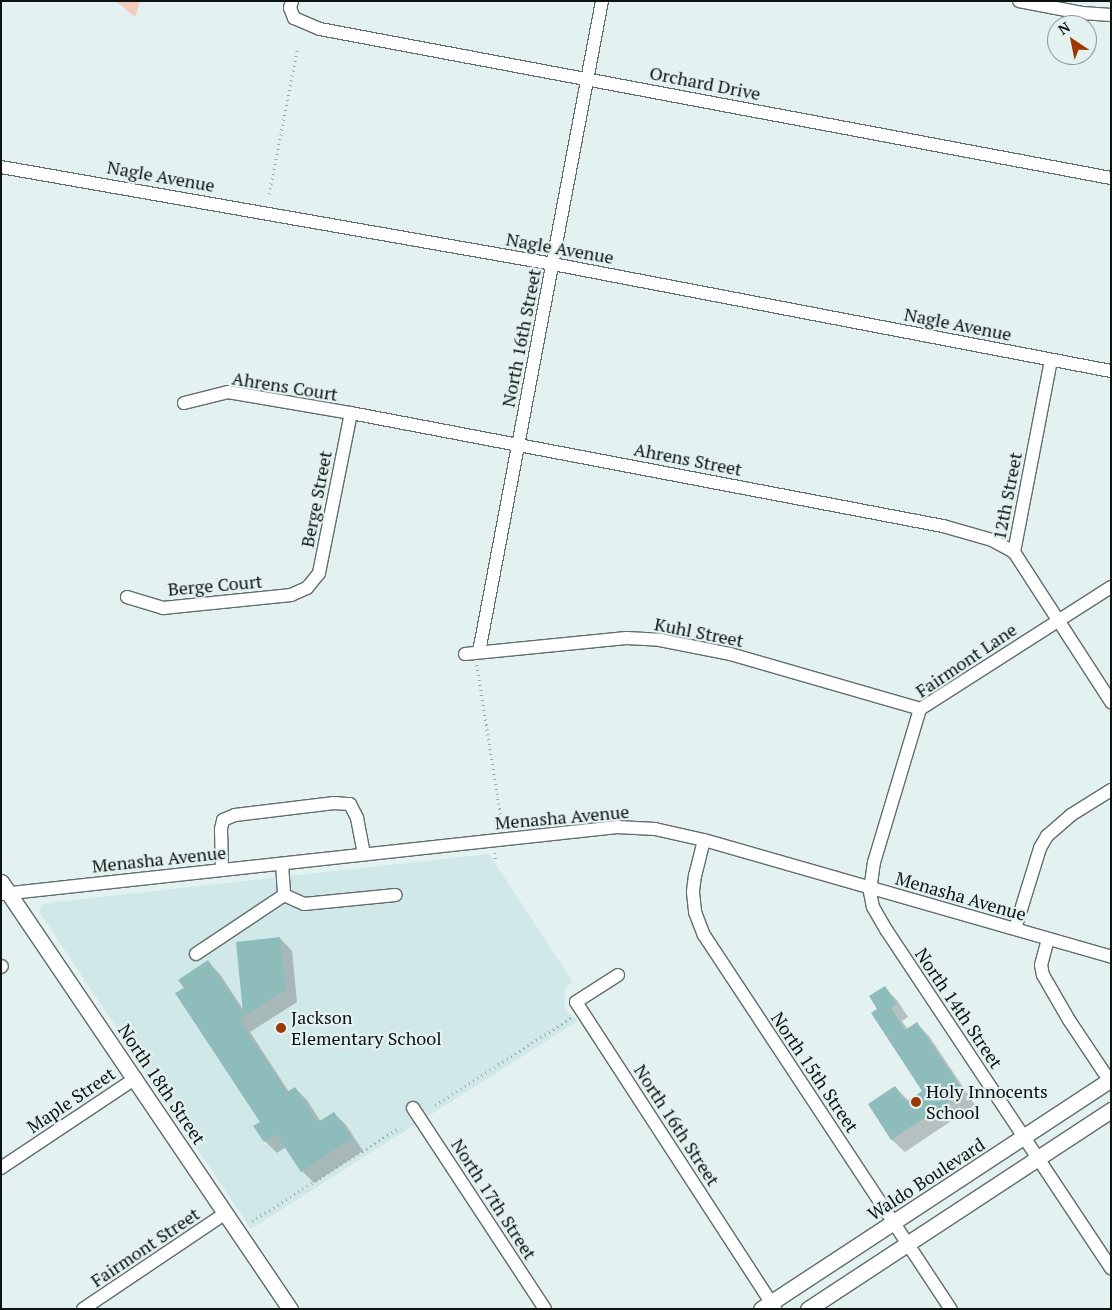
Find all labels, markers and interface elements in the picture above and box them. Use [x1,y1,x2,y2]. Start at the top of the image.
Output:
north arrow [1047,15,1097,65]
text: N [1054,17,1074,39]
street label: Orchard Drive [648,62,762,104]
street label: Nagle Avenue [105,156,217,196]
street label: Nagle Avenue [504,228,616,268]
street label: North 16th Street [497,267,545,409]
street label: Nagle Avenue [902,303,1014,345]
street label: Ahrens Court [231,367,339,405]
street label: Ahrens Street [632,438,744,480]
street label: Berge Street [296,449,336,549]
street label: 12th Street [988,450,1026,542]
street label: Berge Court [167,570,263,600]
street label: Kuhl Street [653,613,745,651]
street label: Fairmont Lane [911,618,1021,702]
street label: Menasha Avenue [494,800,630,834]
street label: Menasha Avenue [91,841,227,877]
street label: Menasha Avenue [893,867,1029,925]
street label: North 14th Street [911,944,1007,1072]
place label: Jackson Elementary School [291,1007,442,1050]
street label: North 15th Street [767,1008,863,1136]
street label: North 18th Street [114,1020,210,1148]
marker: Jackson Elementary School [275,1022,287,1034]
street label: North 16th Street [630,1060,724,1190]
street label: Maple Street [23,1063,119,1137]
place label: Holy Innocents School [926,1081,1048,1124]
marker: Holy Innocents School [910,1096,922,1108]
street label: Waldo Boulevard [863,1133,989,1225]
street label: North 17th Street [447,1135,541,1263]
street label: Fairmont Street [87,1203,203,1291]

